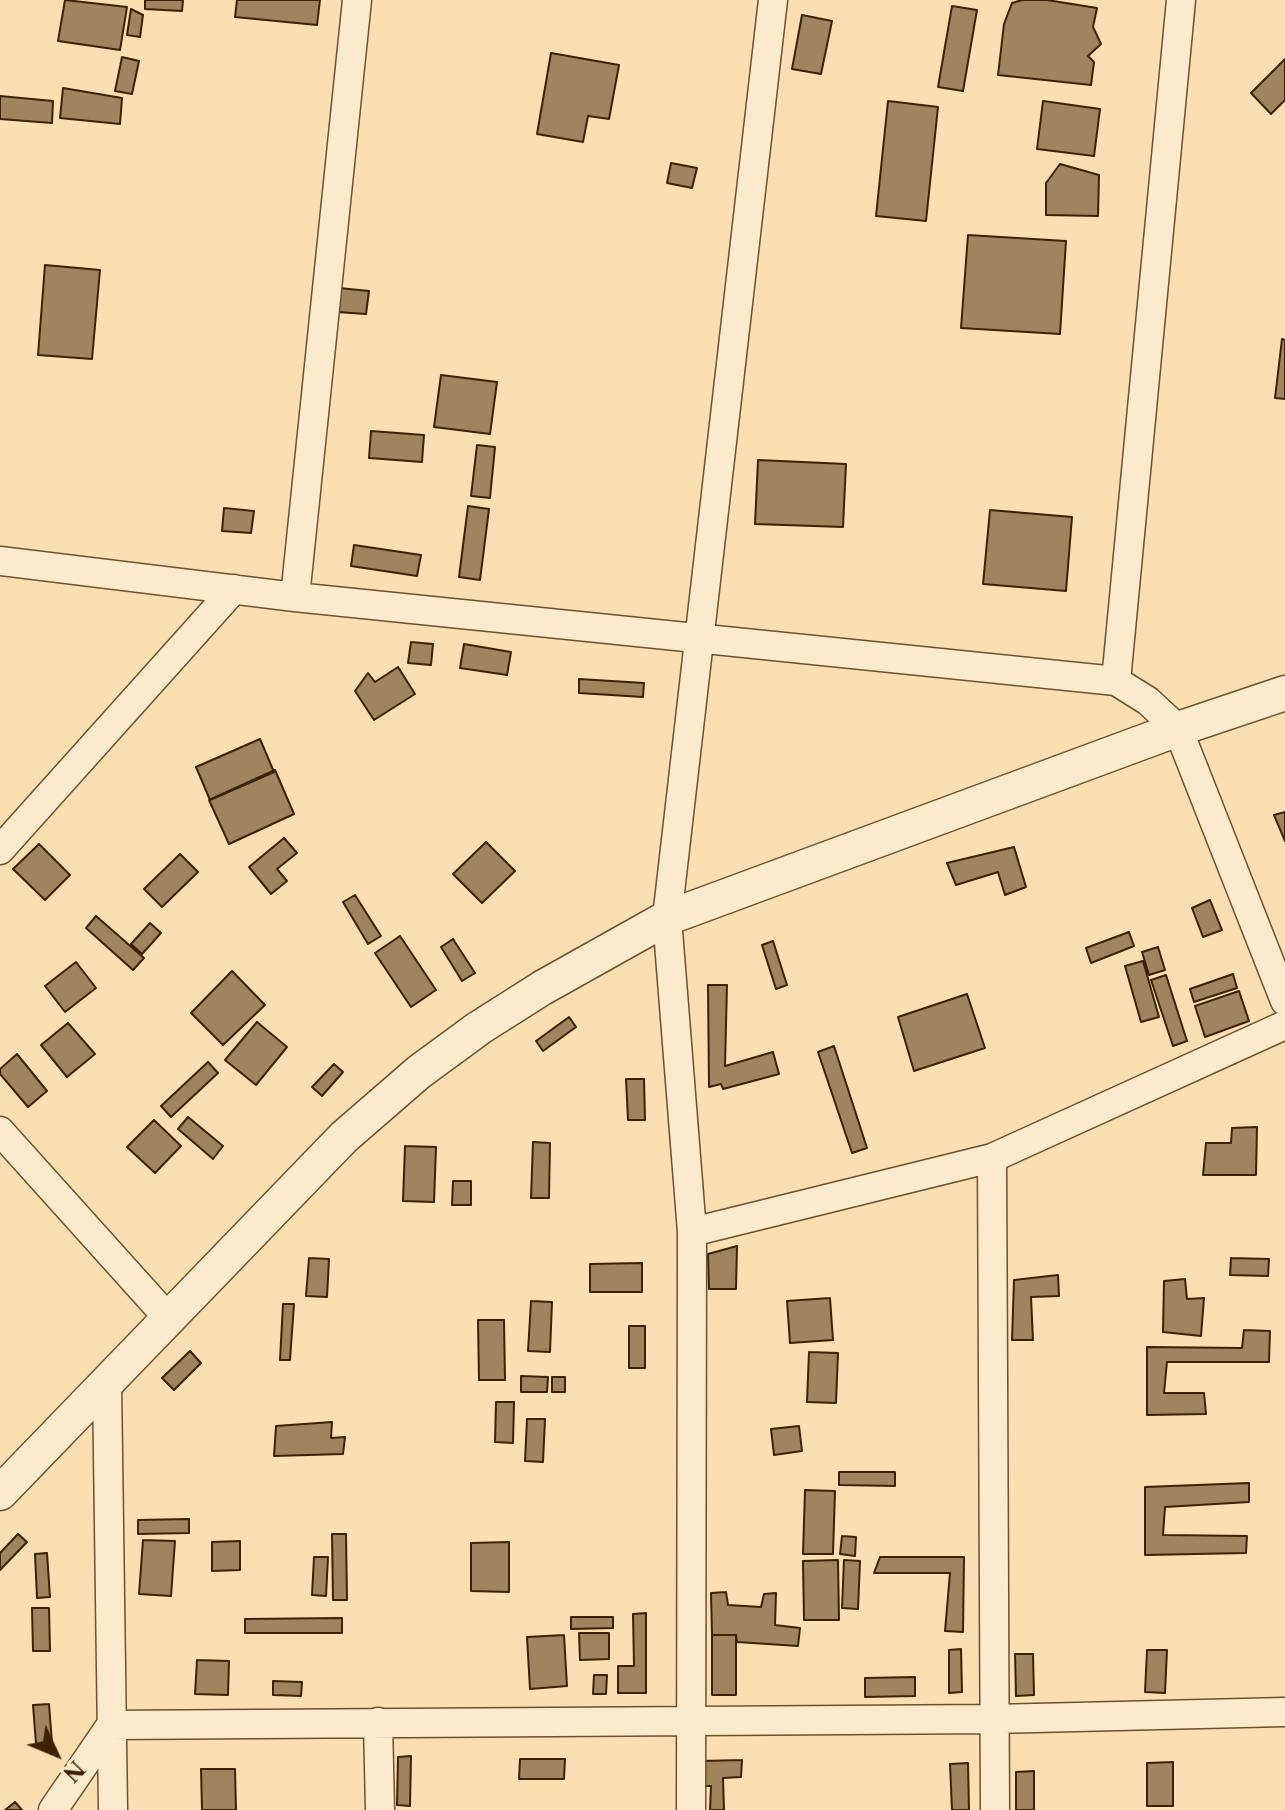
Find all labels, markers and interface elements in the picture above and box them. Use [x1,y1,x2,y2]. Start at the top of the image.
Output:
north arrow [16,1714,96,1794]
text: N [57,1755,90,1787]

